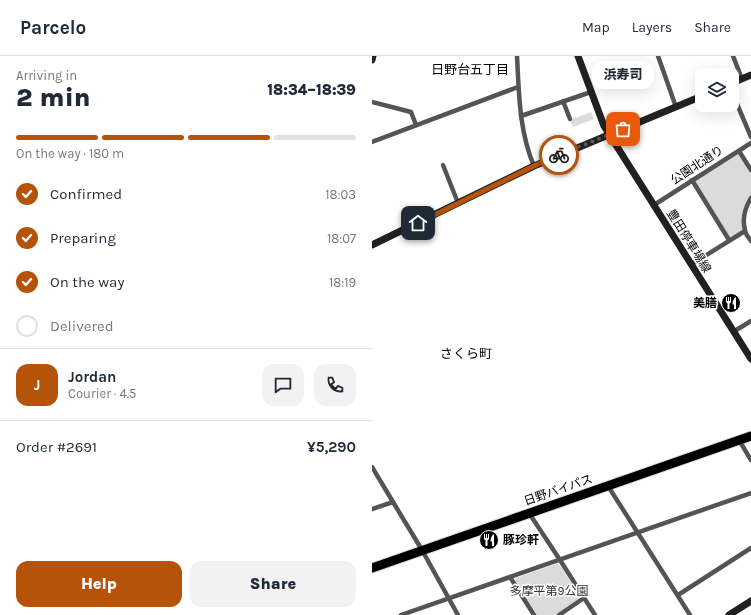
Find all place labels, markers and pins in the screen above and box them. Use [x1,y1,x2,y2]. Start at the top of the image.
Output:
callout: 浜寿司 [592,61,654,89]
pin [606,112,640,146]
pin [401,206,435,240]
restaurant icon: 美膳 [720,292,742,314]
place label: 美膳 [693,296,717,310]
restaurant icon: 豚珍軒 [478,529,500,551]
place label: 豚珍軒 [503,533,539,547]

